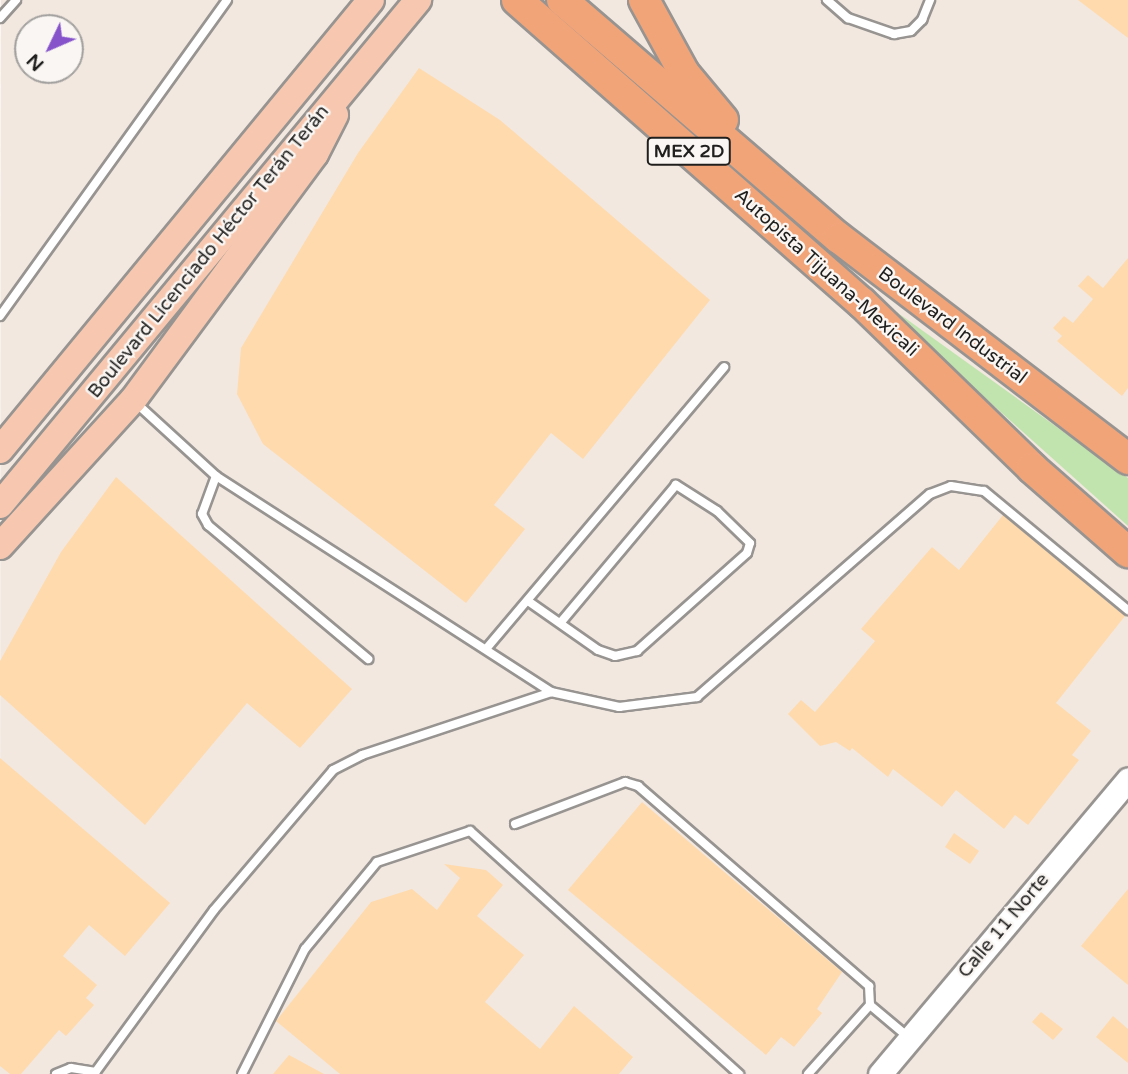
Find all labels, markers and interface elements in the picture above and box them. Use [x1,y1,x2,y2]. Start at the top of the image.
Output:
north arrow [14,14,84,84]
text: N [22,49,49,75]
street label: Boulevard Licenciado Héctor Terán Terán [84,101,334,403]
road number: MEX 2D [645,136,733,166]
street label: Autopista Tijuana-Mexicali [729,184,923,362]
street label: Boulevard Industrial [873,263,1031,389]
street label: Calle 11 Norte [954,869,1054,983]

